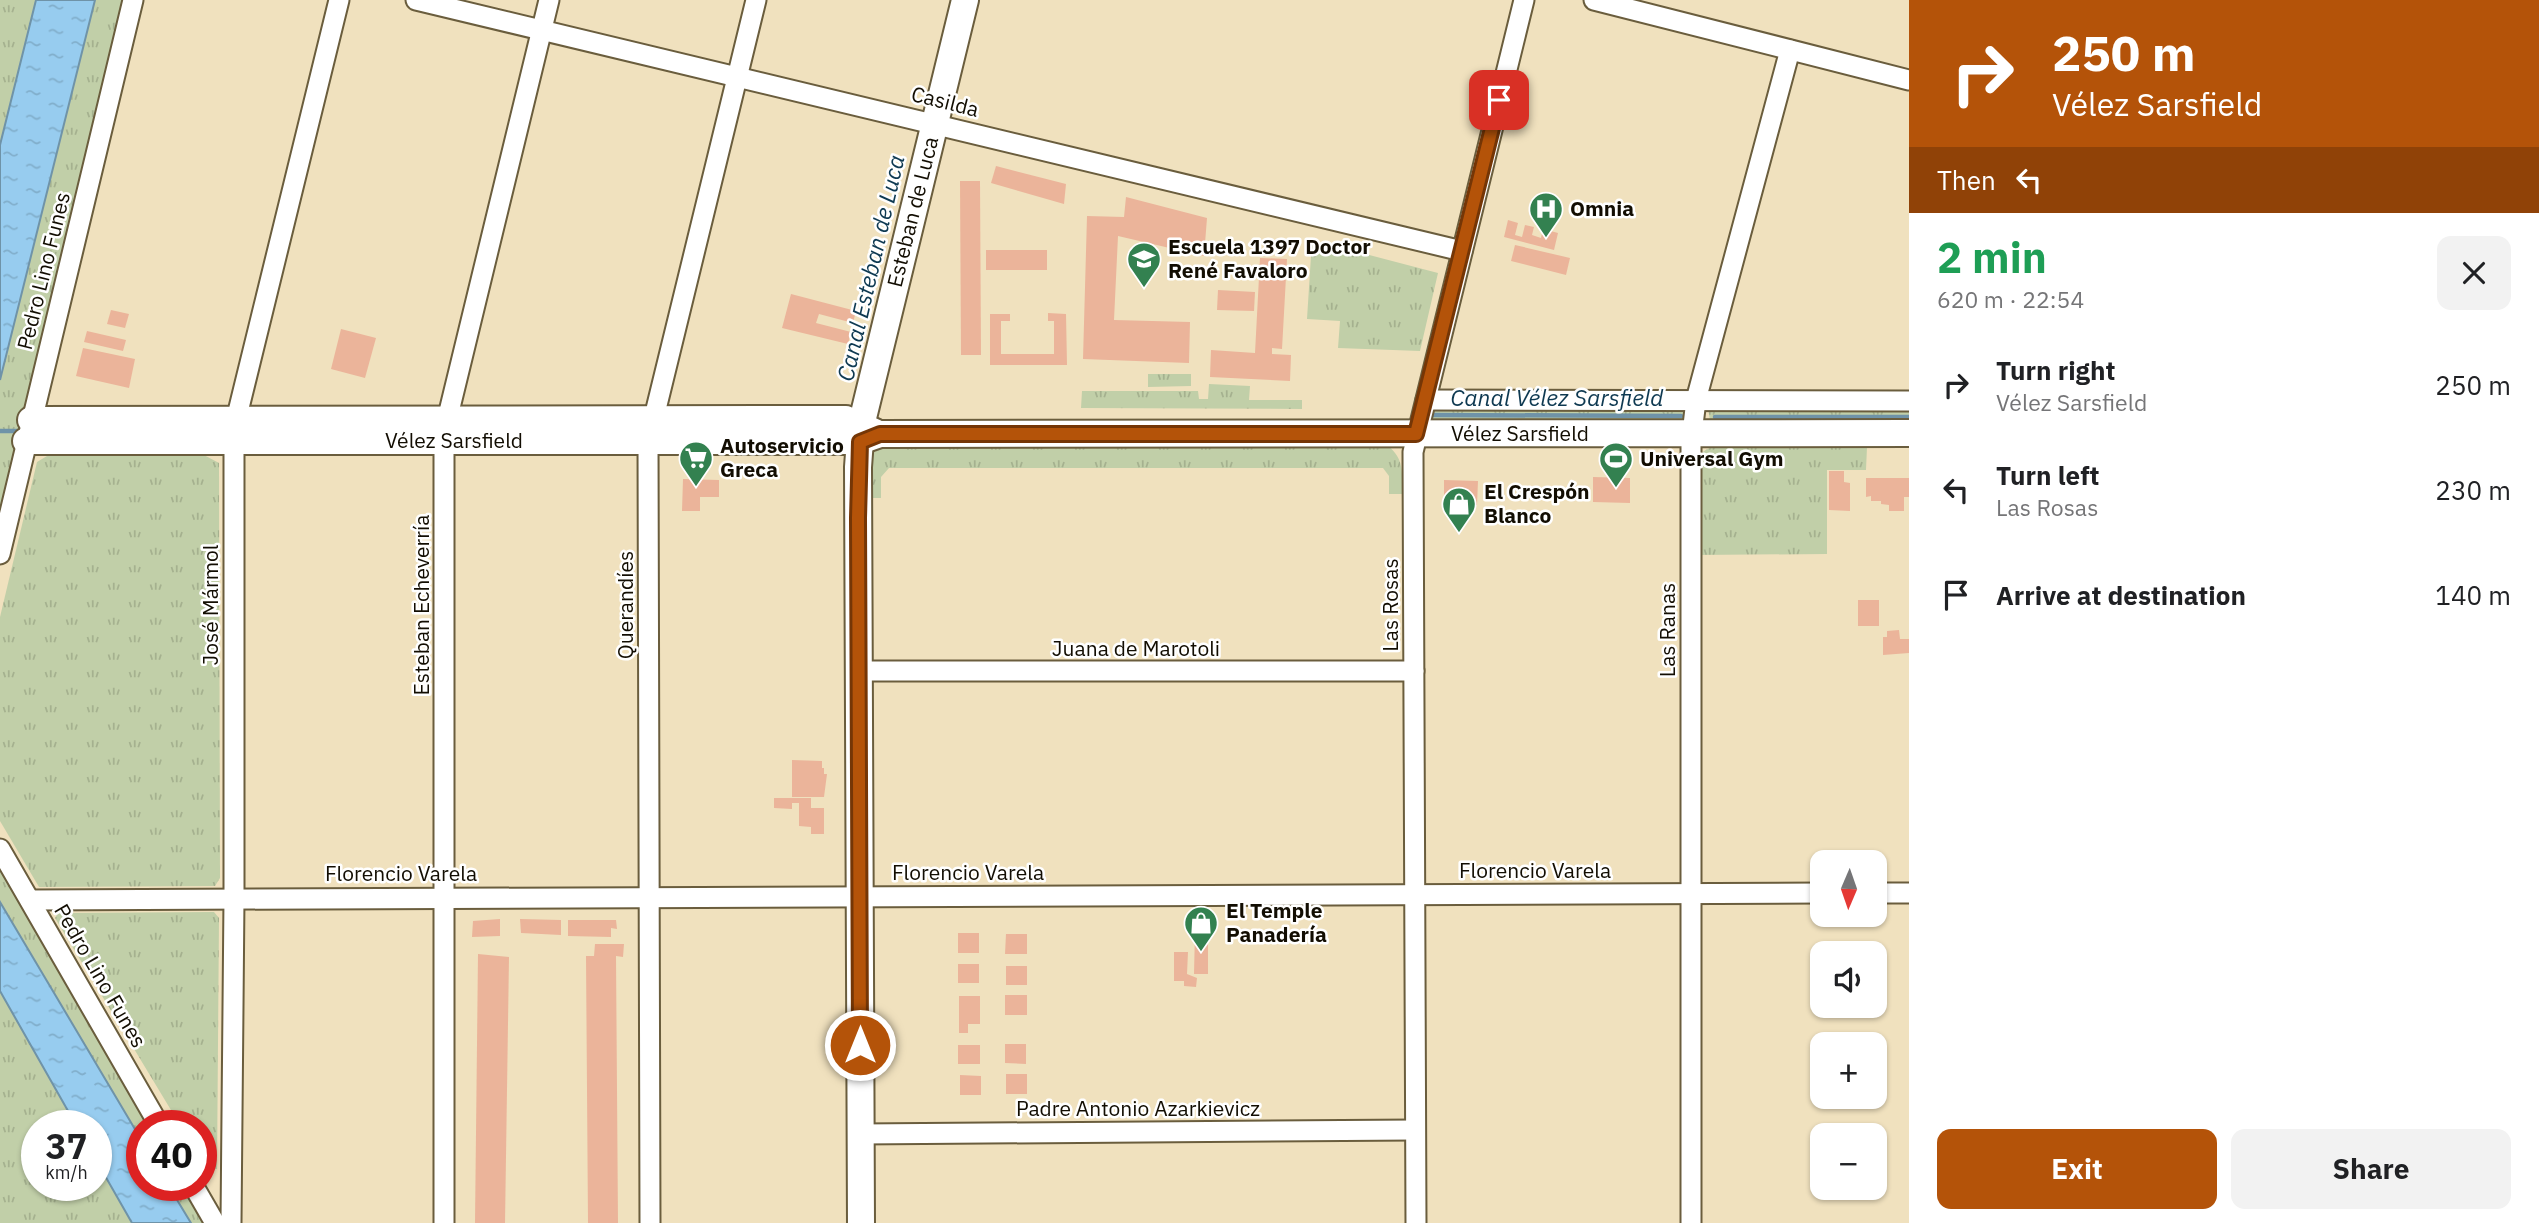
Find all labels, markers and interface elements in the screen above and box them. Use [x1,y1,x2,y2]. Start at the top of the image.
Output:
text: 250 m [2052,21,2196,84]
icon: right [1937,28,2028,119]
pin [1469,70,1529,130]
street label: Casilda [908,79,982,123]
icon: arrive [1480,81,1518,119]
text: Vélez Sarsfield [2052,83,2262,125]
street label: Esteban de Luca [880,134,944,290]
water label: Canal Esteban de Luca [829,152,911,384]
icon: left [2010,161,2048,199]
text: Then [1937,163,1996,197]
street label: Pedro Lino Funes [10,189,76,353]
hospital icon: Omnia [1527,190,1565,239]
place label: Omnia [1570,194,1634,222]
text: 2 min [1937,230,2047,285]
place label: Escuela 1397 Doctor René Favaloro [1168,232,1371,284]
button: close [2437,236,2511,310]
school or university icon: Escuela 1397 Doctor René Favaloro [1125,240,1163,289]
text: 620 m · 22:54 [1937,284,2084,314]
text: Turn right [1996,353,2115,387]
icon: right [1937,366,1975,404]
text: 250 m [2435,368,2511,402]
water label: Canal Vélez Sarsfield [1451,382,1664,412]
text: Vélez Sarsfield [1996,387,2147,417]
street label: Vélez Sarsfield [1451,419,1589,447]
street label: Vélez Sarsfield [385,426,523,454]
place label: Autoservicio Greca [720,431,844,483]
supermarket icon: Autoservicio Greca [677,439,715,488]
sports icon: Universal Gym [1597,440,1635,489]
place label: Universal Gym [1640,444,1783,472]
text: Turn left [1996,458,2099,492]
icon: left [1937,471,1975,509]
text: 230 m [2435,473,2511,507]
place label: El Crespón Blanco [1484,477,1590,529]
shop icon: El Crespón Blanco [1440,485,1478,534]
text: Las Rosas [1996,492,2098,522]
street label: Esteban Echeverría [407,515,435,695]
street label: José Mármol [196,544,224,665]
street label: Querandíes [611,551,639,659]
street label: Las Rosas [1376,558,1404,652]
icon: arrive [1937,576,1975,614]
text: Arrive at destination [1996,578,2246,612]
text: 140 m [2435,578,2511,612]
street label: Las Ranas [1653,583,1681,677]
street label: Juana de Marotoli [1052,634,1220,662]
north arrow [1810,850,1886,928]
map controls [1810,850,1887,1200]
street label: Florencio Varela [1459,856,1611,884]
street label: Florencio Varela [892,858,1044,886]
street label: Florencio Varela [325,859,477,887]
place label: El Temple Panadería [1226,896,1327,948]
street label: Pedro Lino Funes [48,899,153,1052]
shop icon: El Temple Panadería [1182,904,1220,953]
button: sound [1810,941,1887,1018]
position arrow [823,1008,897,1082]
button: + [1810,1032,1887,1109]
street label: Padre Antonio Azarkievicz [1016,1094,1260,1122]
speed limit sign: 40 [126,1110,217,1201]
text: 37 [45,1123,88,1169]
button: − [1810,1123,1887,1200]
button: Exit [1937,1129,2217,1209]
button: Share [2231,1129,2511,1209]
text: km/h [45,1161,88,1184]

